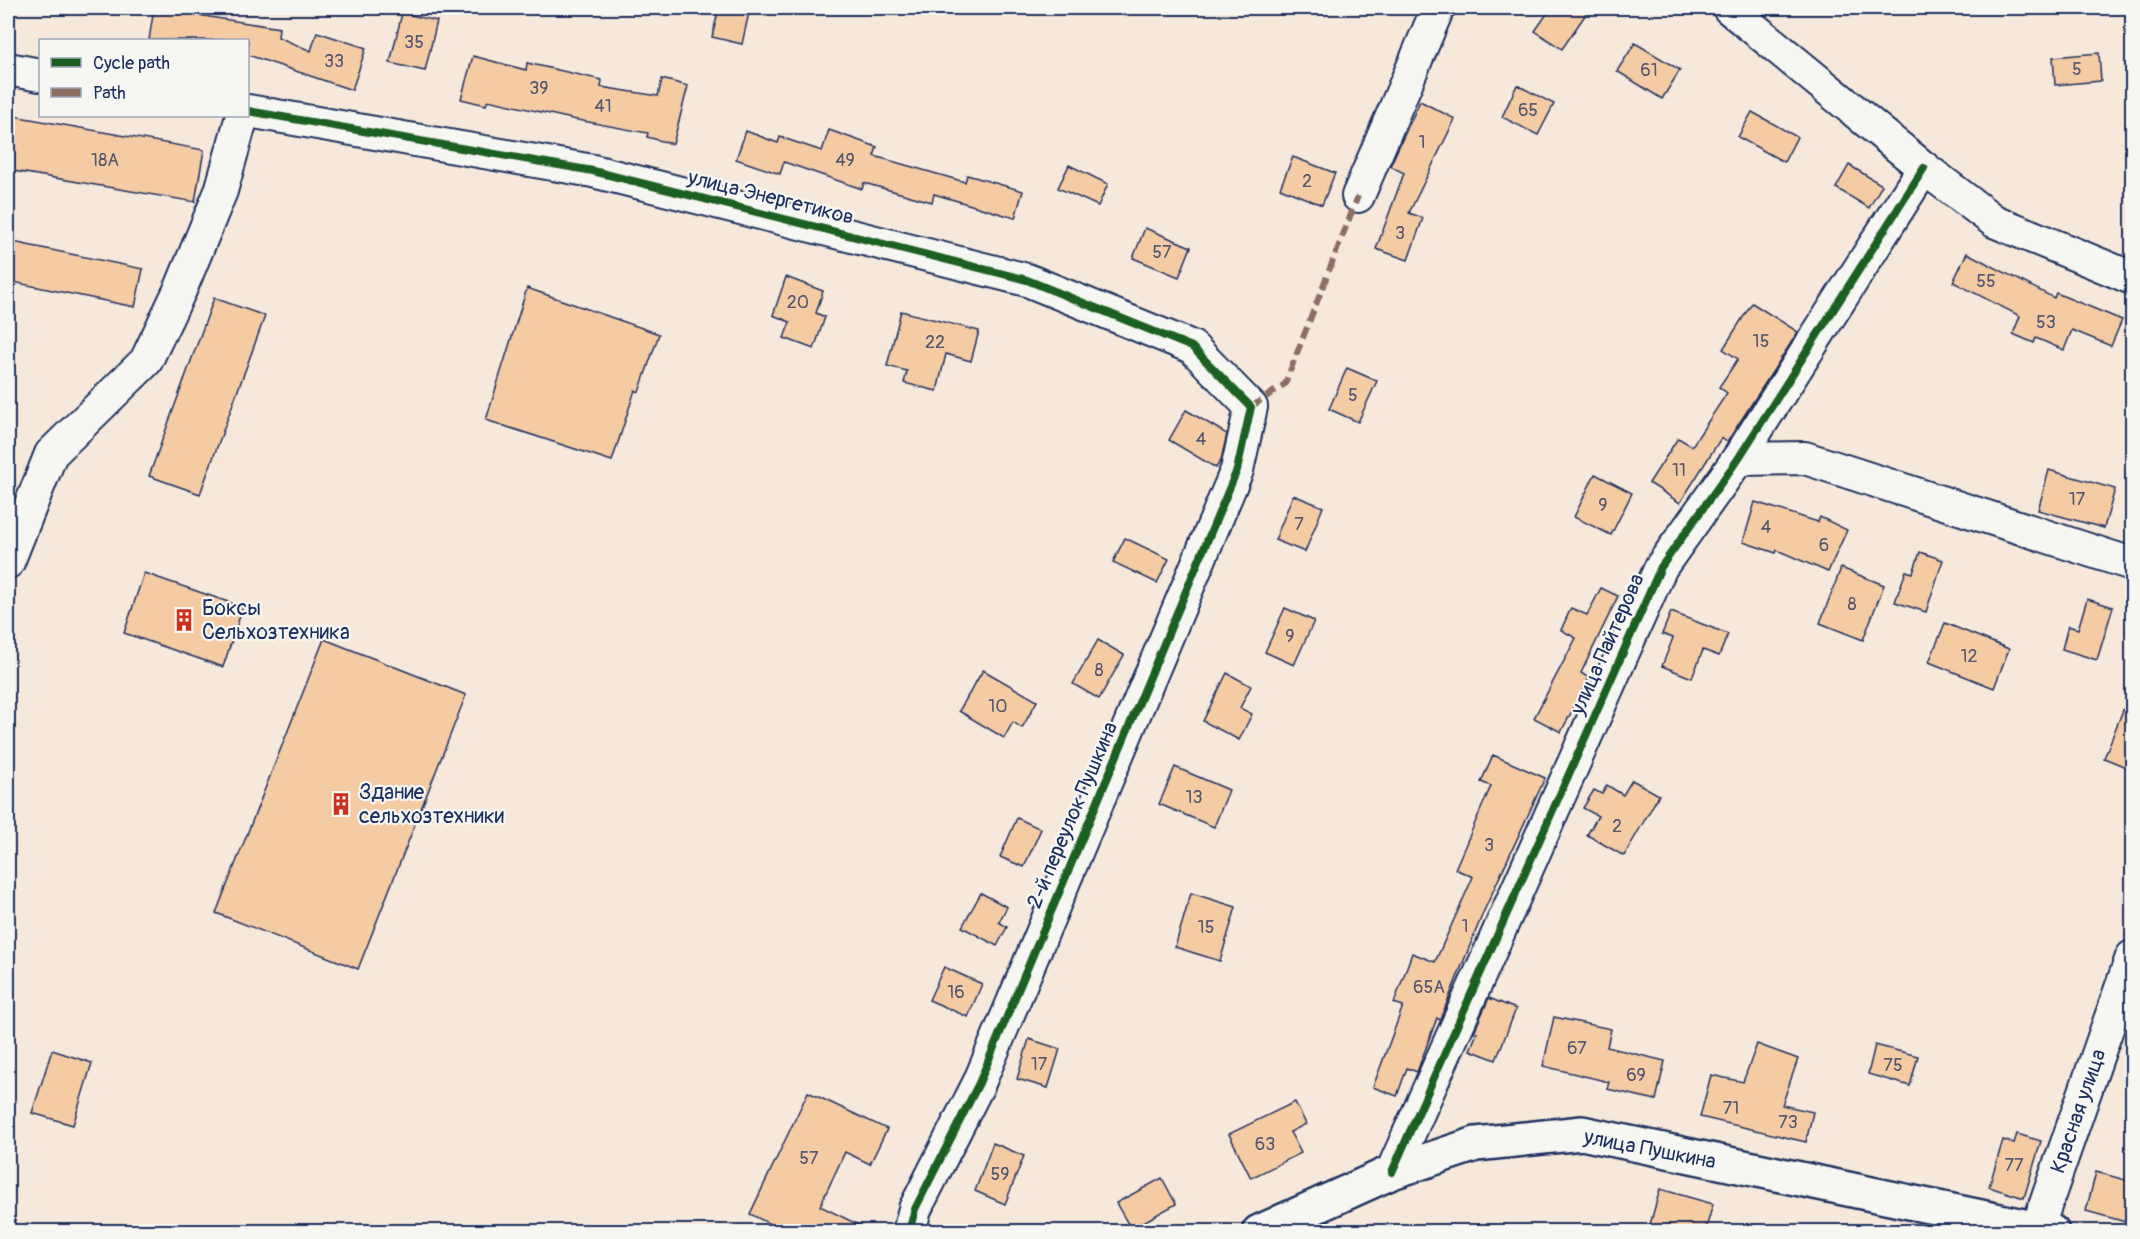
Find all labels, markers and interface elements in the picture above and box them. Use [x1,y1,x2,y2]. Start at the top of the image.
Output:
house number: 35 [404,31,424,54]
legend [39,39,249,117]
house number: 33 [324,50,344,73]
text: Cycle path [93,52,170,75]
house number: 5 [2072,58,2082,81]
house number: 61 [1640,59,1658,82]
house number: 39 [529,77,549,100]
text: Path [93,82,126,105]
house number: 41 [594,95,612,118]
house number: 65 [1518,99,1538,122]
house number: 1 [1418,131,1426,154]
house number: 18А [91,149,119,172]
house number: 49 [835,149,855,172]
street label: улица Энергетиков [684,164,857,231]
house number: 2 [1302,170,1312,193]
house number: 3 [1395,222,1405,245]
house number: 57 [1152,241,1172,264]
house number: 55 [1976,270,1996,293]
house number: 20 [787,291,809,314]
house number: 53 [2036,311,2056,334]
house number: 15 [1753,330,1769,353]
house number: 22 [925,331,945,354]
house number: 5 [1348,384,1358,407]
house number: 4 [1196,428,1207,451]
house number: 11 [1672,459,1686,482]
house number: 17 [2069,488,2086,511]
house number: 9 [1598,494,1608,517]
house number: 7 [1294,513,1304,536]
house number: 4 [1761,516,1772,539]
house number: 6 [1819,534,1829,557]
street label: улица Пайтерова [1564,570,1651,720]
house number: 8 [1847,593,1857,616]
place label: Боксы Сельхозтехника [202,595,350,646]
building icon: Боксы Сельхозтехника [171,607,197,633]
house number: 9 [1285,625,1295,648]
house number: 12 [1960,645,1978,668]
house number: 8 [1094,659,1104,682]
house number: 10 [988,695,1008,718]
street label: 2-й переулок Пушкина [1021,718,1124,913]
place label: Здание сельхозтехники [359,779,504,830]
house number: 13 [1185,786,1203,809]
building icon: Здание сельхозтехники [328,791,354,817]
house number: 2 [1612,815,1622,838]
house number: 3 [1484,834,1494,857]
house number: 1 [1461,915,1469,938]
house number: 15 [1198,916,1214,939]
house number: 65А [1413,976,1445,999]
house number: 16 [947,981,965,1004]
house number: 67 [1567,1037,1587,1060]
street label: Красная улица [2045,1046,2112,1177]
house number: 17 [1031,1053,1048,1076]
house number: 75 [1883,1054,1903,1077]
house number: 69 [1626,1064,1646,1087]
house number: 71 [1723,1097,1739,1120]
house number: 73 [1778,1111,1798,1134]
street label: улица Пушкина [1581,1123,1718,1176]
house number: 63 [1255,1133,1275,1156]
house number: 57 [799,1147,819,1170]
house number: 77 [2004,1154,2024,1177]
house number: 59 [990,1163,1010,1186]

